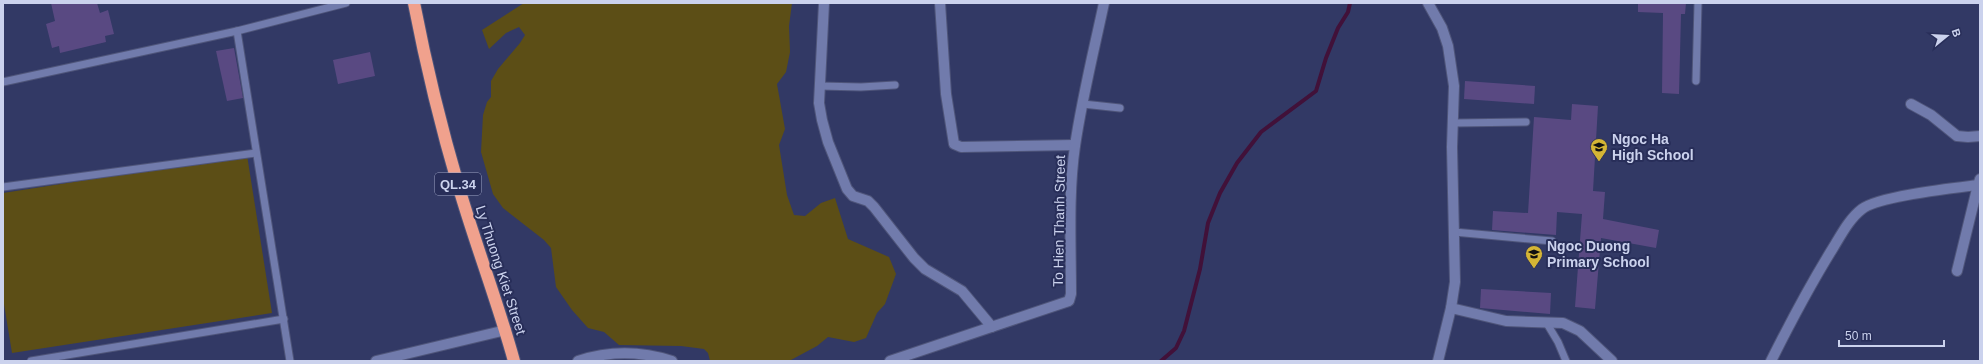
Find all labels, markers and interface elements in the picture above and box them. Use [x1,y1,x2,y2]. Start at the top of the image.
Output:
north arrow [1927,16,1967,56]
text: B [1950,27,1963,39]
place label: Ngoc Ha High School [1612,131,1694,163]
school or university icon: Ngoc Ha High School [1589,137,1609,162]
street label: To Hien Thanh Street [1050,155,1068,287]
road number: QL.34 [435,173,481,195]
street label: Ly Thuong Kiet Street [473,204,529,337]
place label: Ngoc Duong Primary School [1547,238,1650,270]
school or university icon: Ngoc Duong Primary School [1524,244,1544,269]
scale bar [1839,322,1944,348]
text: 50 m [1845,329,1872,343]

